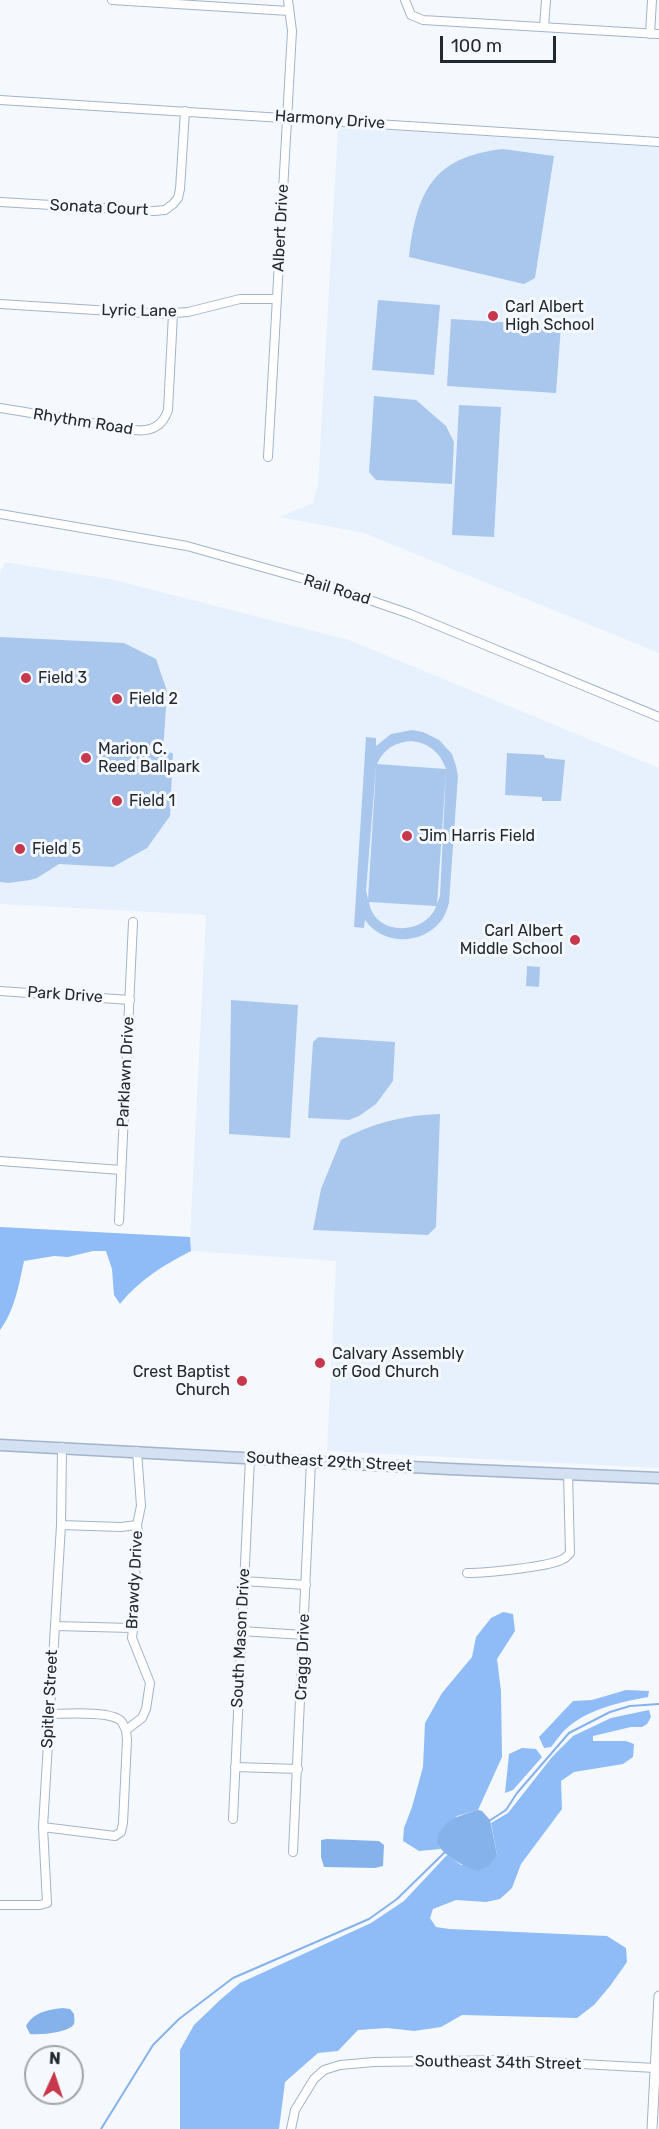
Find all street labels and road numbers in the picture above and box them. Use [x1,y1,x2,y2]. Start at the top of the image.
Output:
street label: Harmony Drive [274,107,386,133]
street label: Albert Drive [269,184,293,272]
street label: Sonata Court [49,196,149,220]
street label: Lyric Lane [101,301,177,321]
street label: Rhythm Road [32,405,134,439]
street label: Rail Road [301,571,373,609]
street label: Park Drive [27,983,103,1007]
street label: Parklawn Drive [114,1016,138,1128]
street label: Southeast 29th Street [246,1448,412,1476]
street label: Brawdy Drive [123,1530,147,1630]
street label: South Mason Drive [228,1568,254,1708]
street label: Cragg Drive [292,1613,314,1701]
street label: Spitler Street [38,1649,62,1749]
street label: Southeast 34th Street [415,2052,581,2074]

